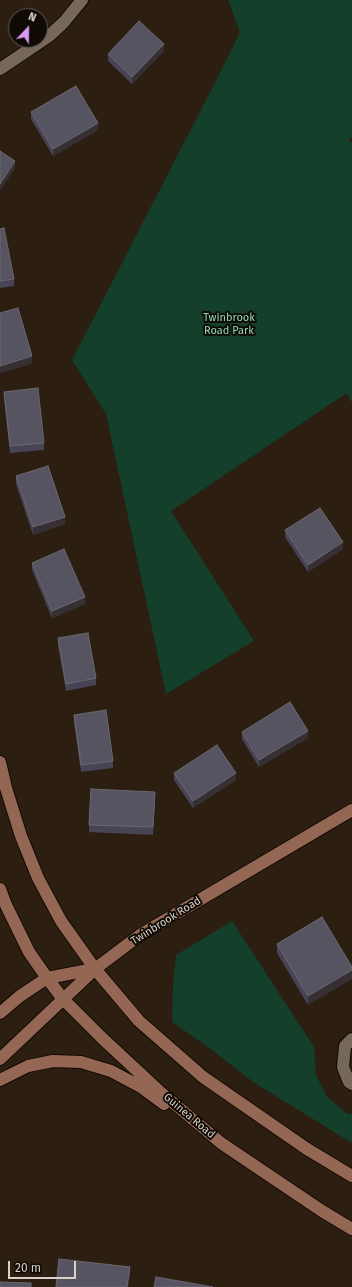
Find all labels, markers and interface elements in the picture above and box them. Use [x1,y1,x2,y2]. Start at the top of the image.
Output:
north arrow [8,8,48,48]
text: N [26,10,38,25]
park label: Twinbrook Road Park [203,311,255,337]
street label: Twinbrook Road [129,894,203,948]
street label: Guinea Road [161,1091,217,1141]
scale bar [10,1253,78,1279]
text: 20 m [15,1261,41,1275]

